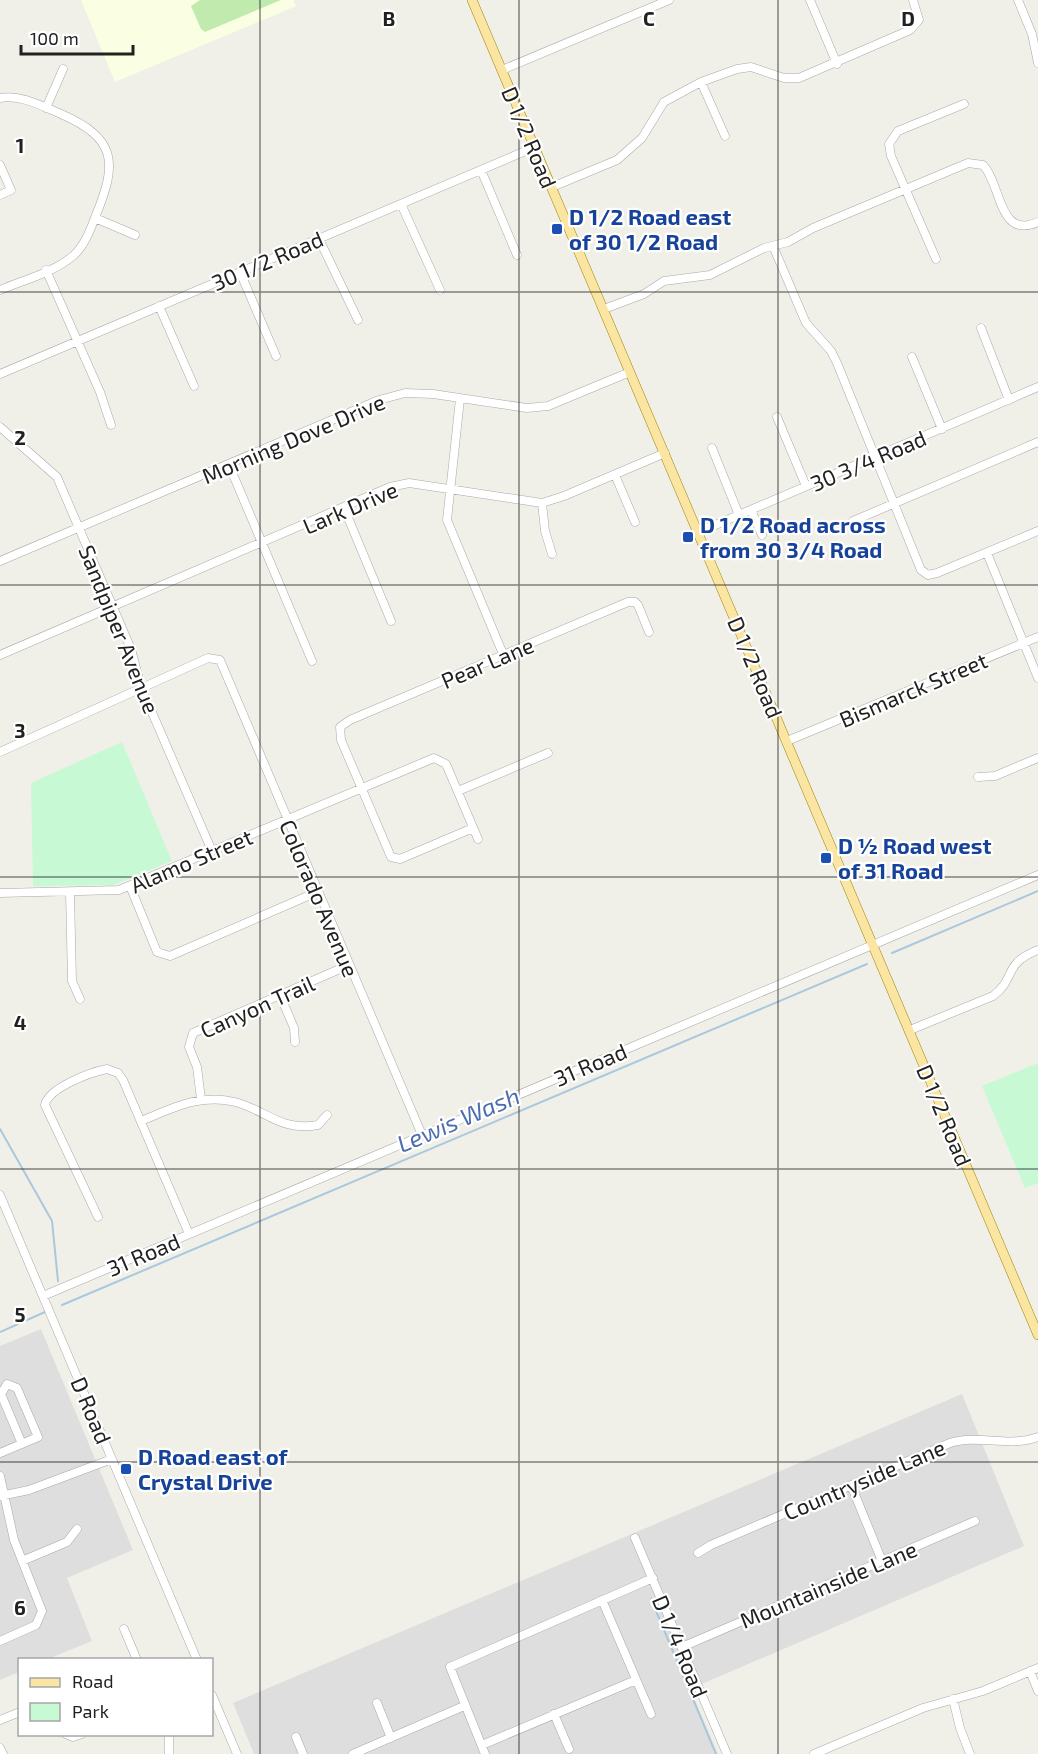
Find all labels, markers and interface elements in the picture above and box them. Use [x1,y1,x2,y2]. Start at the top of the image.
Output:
text: B [383,6,395,30]
text: C [643,6,655,30]
text: D [901,6,915,30]
scale bar [21,18,134,56]
text: 100 m [30,27,79,49]
street label: D 1/2 Road [497,82,563,192]
text: 1 [16,133,24,157]
place label: D 1/2 Road east of 30 1/2 Road [569,203,731,254]
marker: D 1/2 Road east of 30 1/2 Road [550,222,564,236]
street label: 30 1/2 Road [207,225,327,295]
street label: Morning Dove Drive [198,388,388,488]
street label: 30 3/4 Road [806,424,930,496]
text: 2 [14,425,26,449]
street label: Lark Drive [299,475,401,539]
place label: D 1/2 Road across from 30 3/4 Road [700,511,886,562]
marker: D 1/2 Road across from 30 3/4 Road [681,530,695,544]
street label: Sandpiper Avenue [74,541,166,717]
street label: D 1/2 Road [723,612,789,722]
street label: Pear Lane [437,631,537,693]
street label: Bismarck Street [835,646,991,732]
text: 3 [14,718,26,742]
street label: Colorado Avenue [275,816,365,980]
street label: Alamo Street [126,823,256,897]
place label: D ½ Road west of 31 Road [838,832,991,883]
marker: D ½ Road west of 31 Road [819,851,833,865]
street label: Canyon Trail [196,969,319,1043]
text: 4 [14,1010,27,1034]
street label: 31 Road [550,1037,630,1091]
street label: D 1/2 Road [912,1060,978,1170]
water label: Lewis Wash [392,1080,524,1158]
street label: 31 Road [103,1227,183,1281]
text: 5 [14,1302,26,1326]
street label: D Road [66,1373,118,1447]
street label: Countryside Lane [779,1433,949,1525]
place label: D Road east of Crystal Drive [138,1443,289,1495]
marker: D Road east of Crystal Drive [119,1462,133,1476]
street label: Mountainside Lane [736,1535,920,1633]
street label: D 1/4 Road [648,1591,714,1701]
text: 6 [14,1595,26,1619]
legend [18,1658,213,1736]
text: Road [72,1670,113,1692]
text: Park [72,1700,109,1722]

